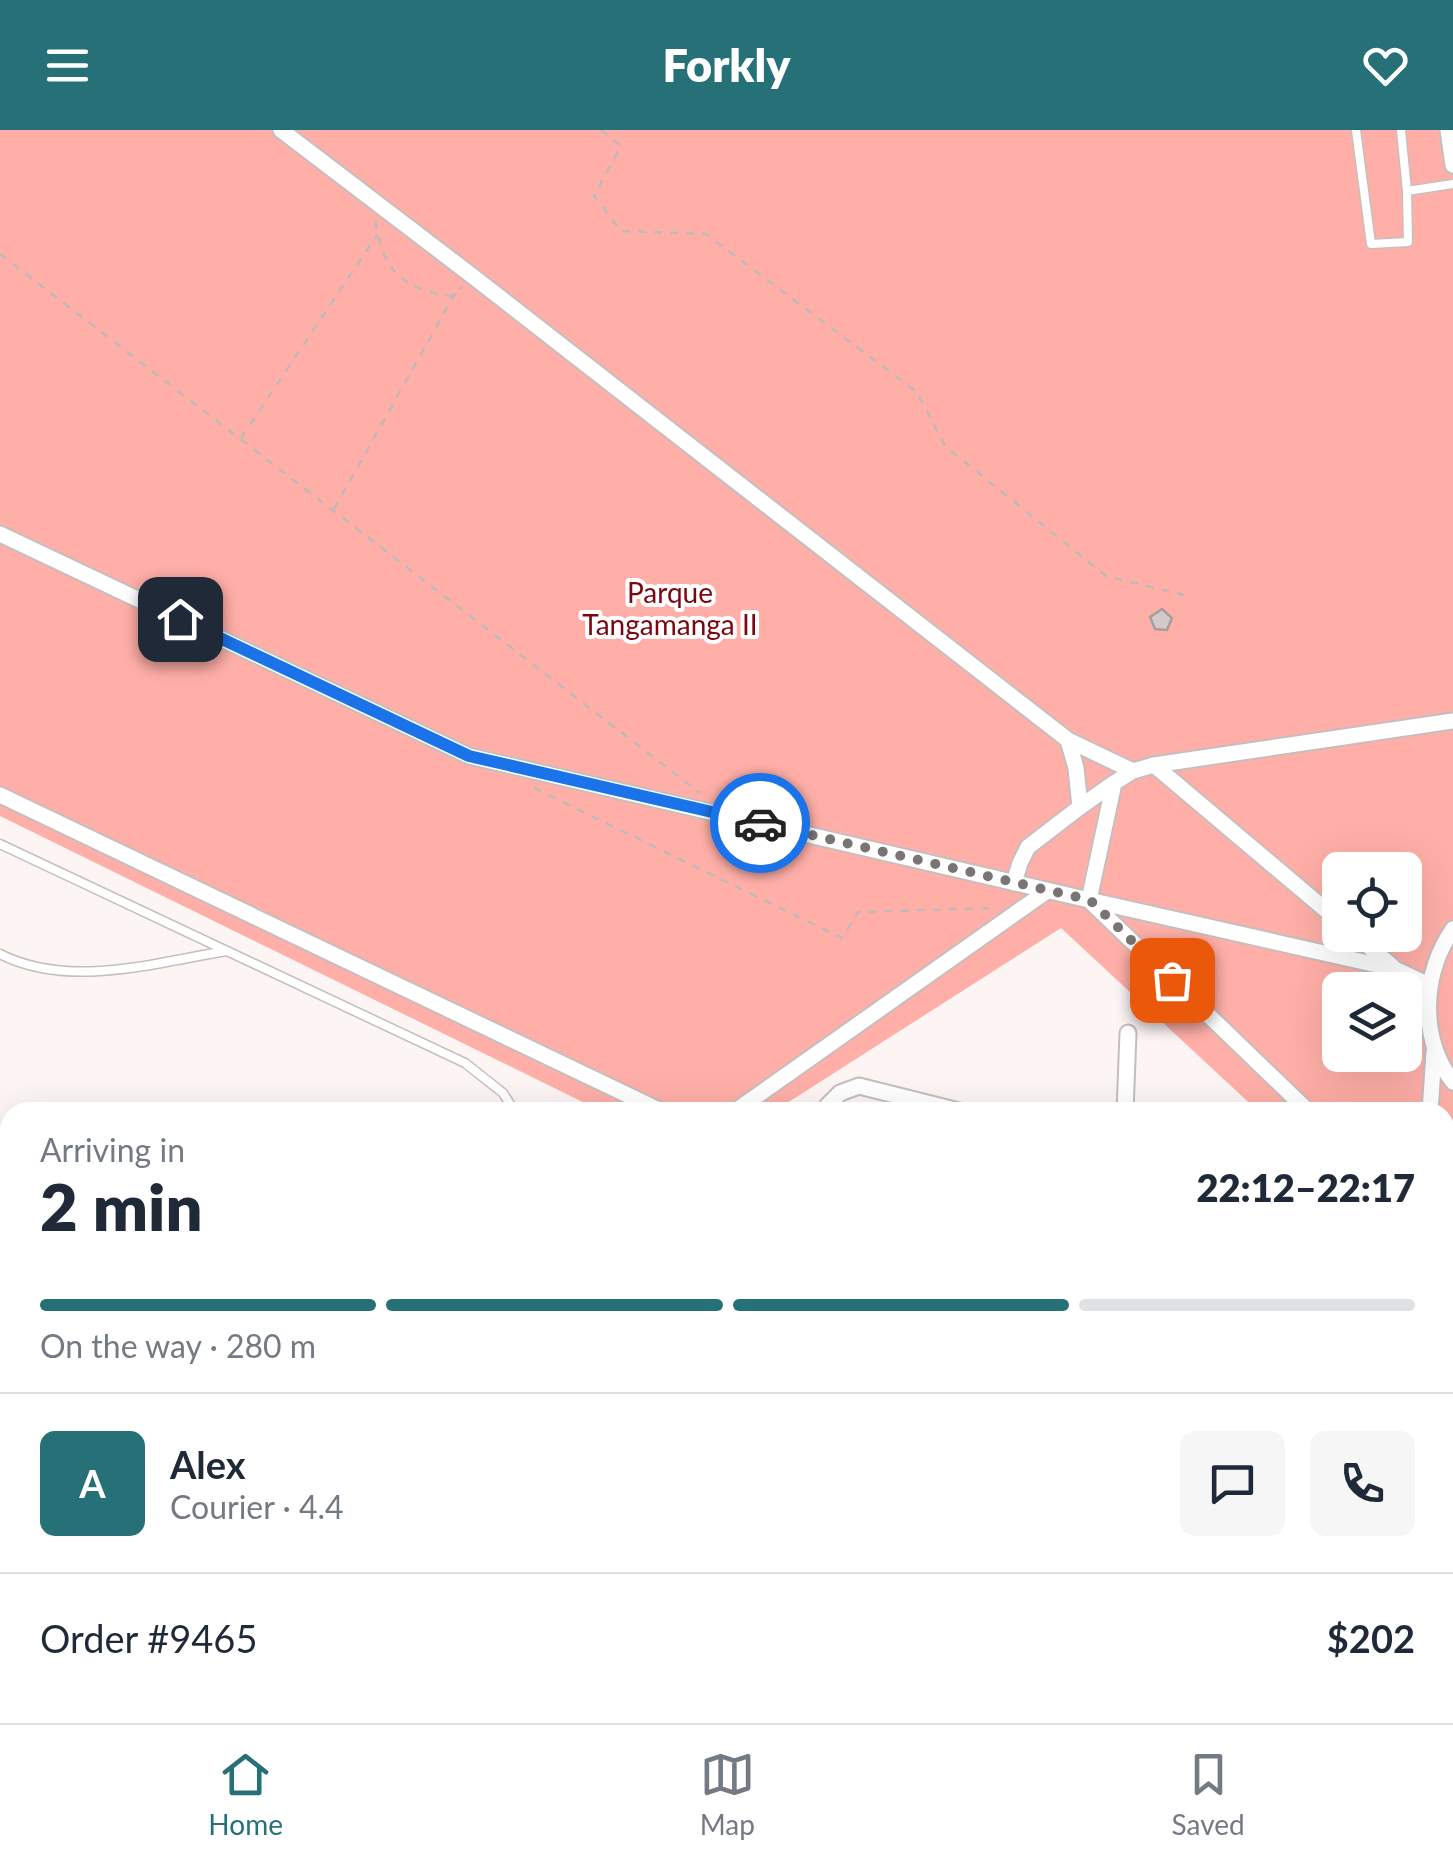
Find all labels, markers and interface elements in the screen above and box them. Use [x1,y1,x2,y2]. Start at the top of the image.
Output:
icon: menu [40,38,95,93]
text: Forkly [663,38,790,92]
icon: heart [1358,38,1413,93]
park label: Parque Tangamanga II [582,575,758,641]
pin [138,577,223,662]
icon: home [153,592,208,647]
courier [710,773,810,873]
icon: car [733,796,788,851]
map controls [1322,852,1422,1072]
button: locate [1322,852,1422,952]
pin [1130,938,1215,1023]
icon: bag [1145,953,1200,1008]
button: layers [1322,972,1422,1072]
text: Arriving in [40,1130,185,1169]
text: 22:12–22:17 [1196,1164,1415,1210]
text: 2 min [40,1167,202,1245]
text: On the way · 280 m [40,1326,316,1365]
button: chat [1180,1431,1285,1536]
button: phone [1310,1431,1415,1536]
text: Alex [170,1441,246,1487]
text: A [79,1460,106,1506]
text: Courier · 4.4 [170,1487,344,1526]
text: Order #9465 [40,1615,257,1661]
text: $202 [1327,1615,1415,1661]
tab: Home [208,1747,283,1841]
tab: Map [700,1747,755,1841]
tab: Saved [1172,1747,1245,1841]

